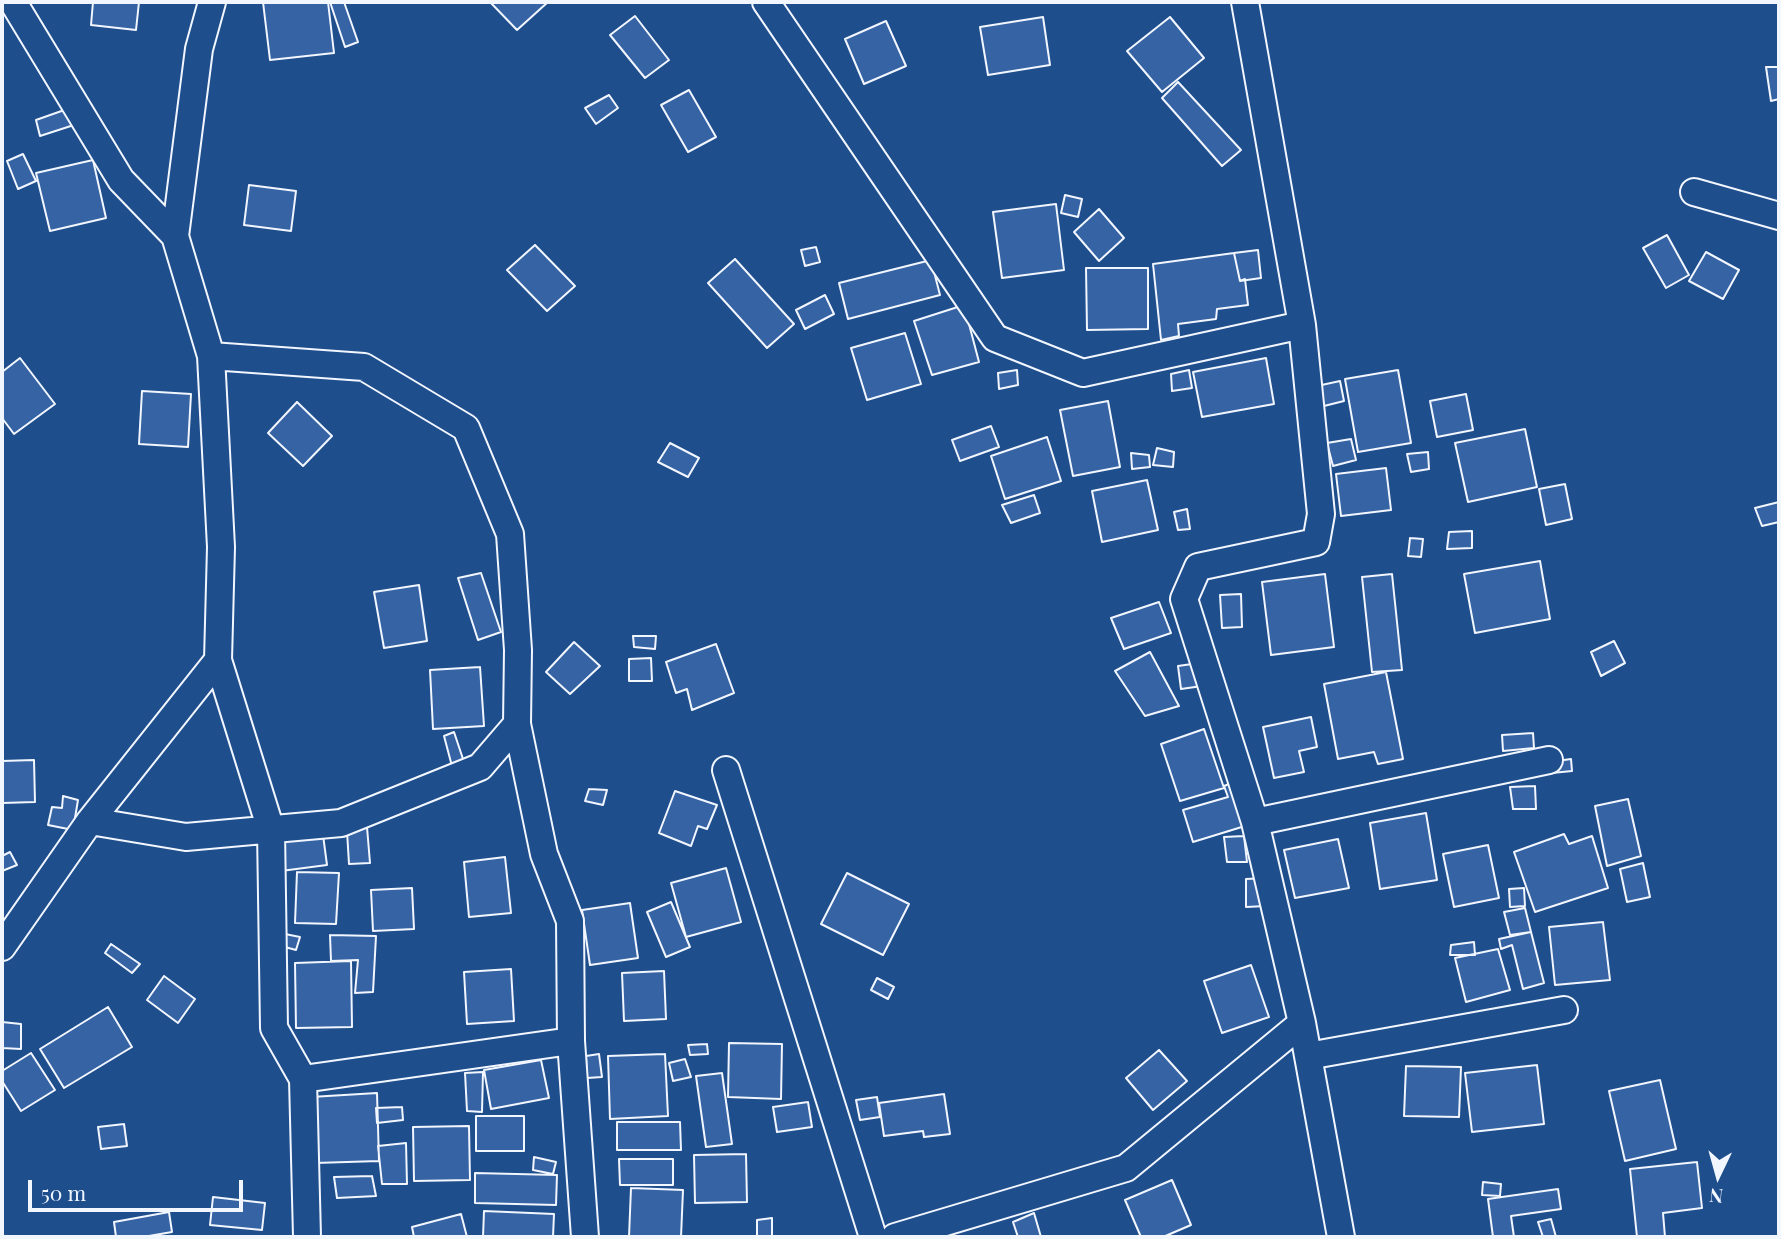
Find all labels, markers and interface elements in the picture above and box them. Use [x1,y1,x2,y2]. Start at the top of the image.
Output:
north arrow [1683,1141,1753,1211]
scale bar [32,1166,247,1210]
text: 50 m [41,1178,86,1206]
text: N [1708,1183,1724,1210]

